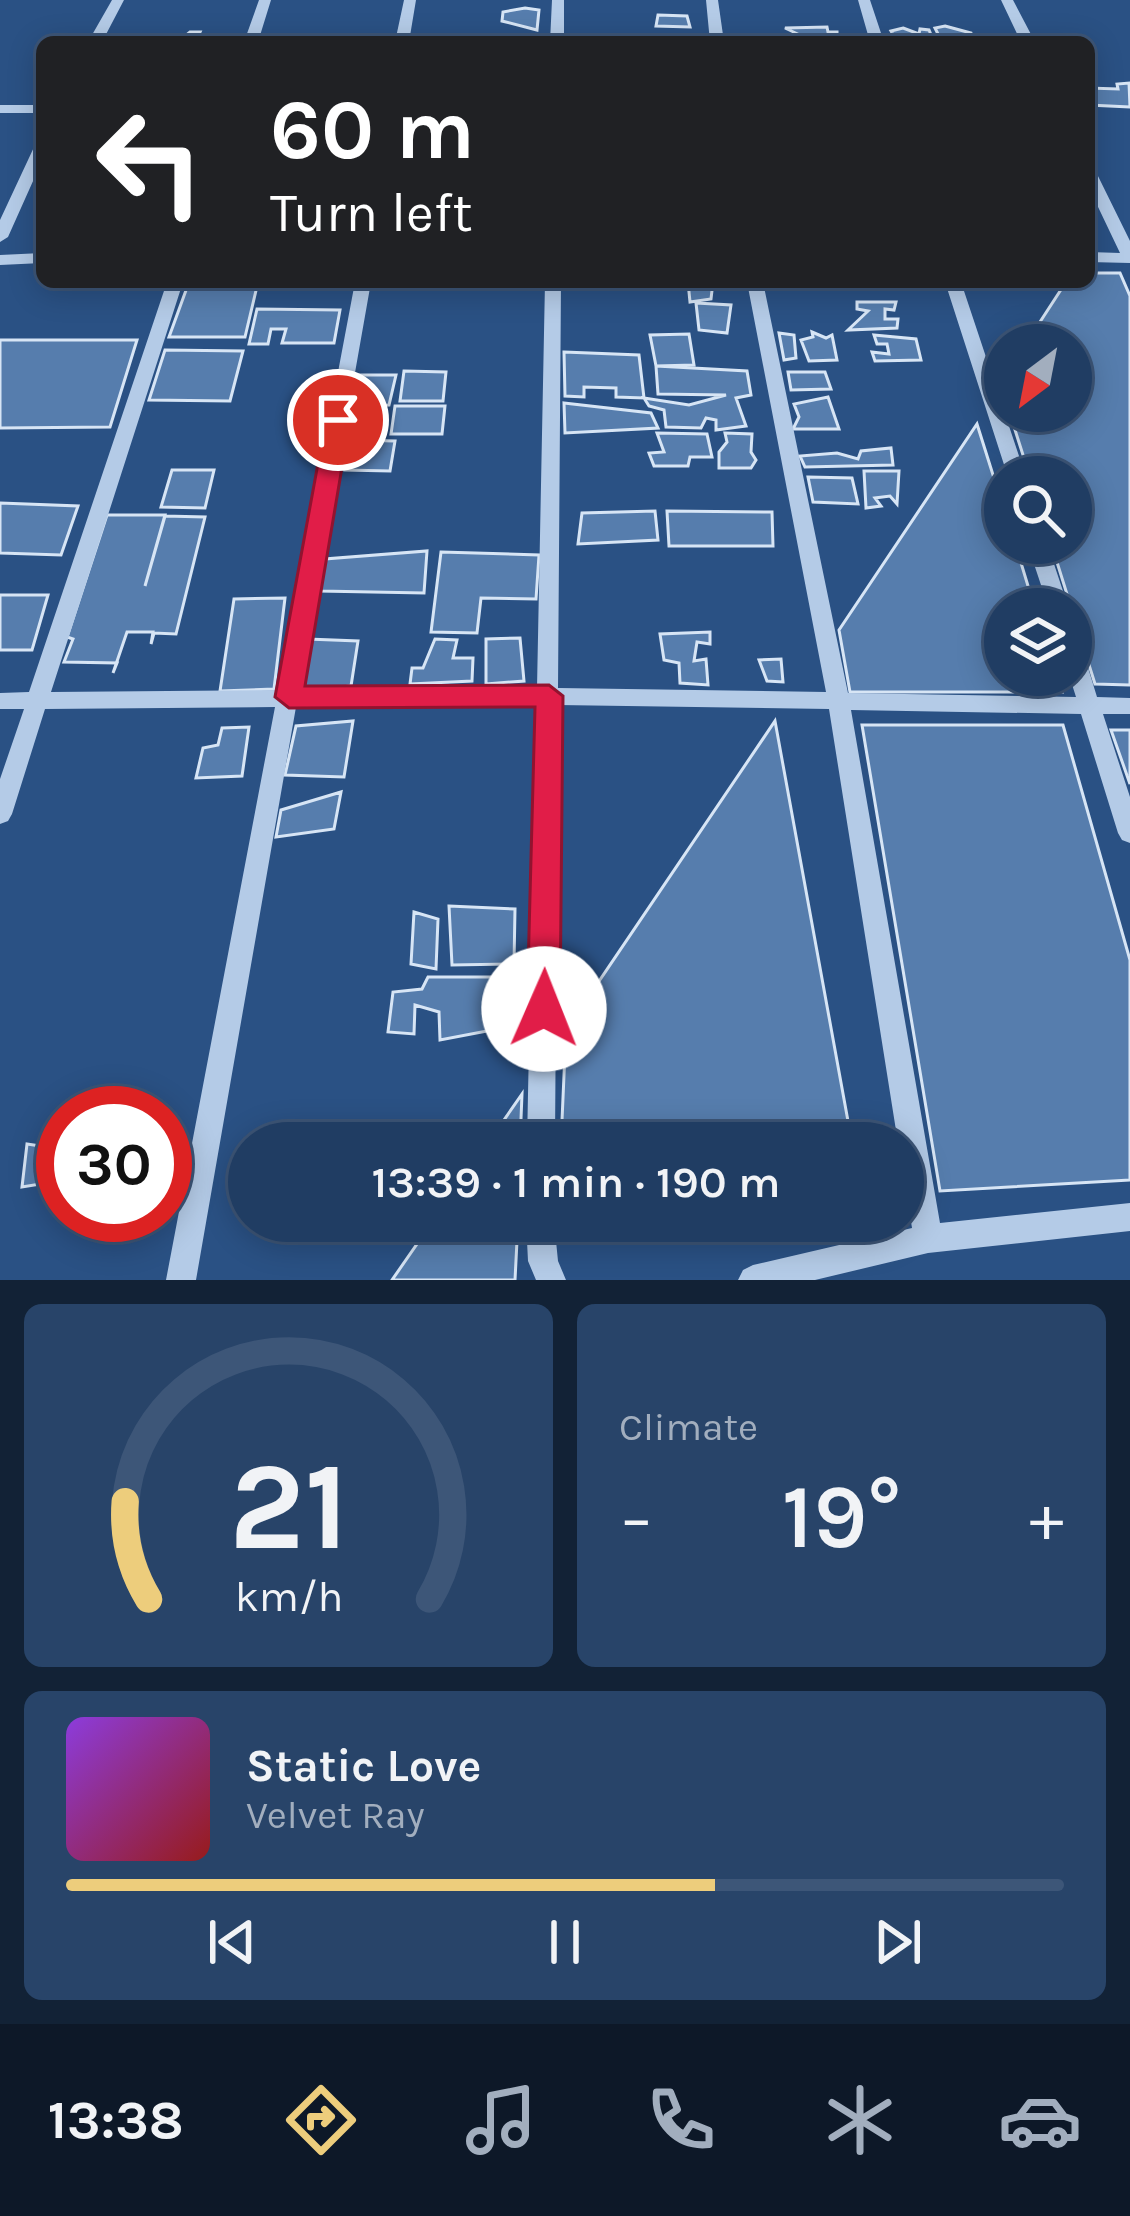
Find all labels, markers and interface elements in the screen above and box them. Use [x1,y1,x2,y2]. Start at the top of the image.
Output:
text: 60 m [270,81,475,179]
icon: left [72,84,228,240]
text: Turn left [270,181,473,245]
north arrow [984,324,1092,432]
map controls [984,324,1092,696]
pin [287,369,389,471]
icon: arrive [305,387,371,453]
button: search [984,456,1092,564]
button: layers [984,588,1092,696]
position arrow [481,946,607,1072]
speed limit sign: 30 [36,1086,192,1242]
text: 13:39 · 1 min · 190 m [371,1156,781,1208]
text: Climate [619,1404,758,1450]
text: 21 [228,1434,348,1579]
text: 19° [782,1464,901,1570]
text: − [619,1479,654,1557]
text: + [1029,1479,1064,1557]
text: km/h [234,1571,343,1621]
text: Static Love [246,1740,481,1792]
text: Velvet Ray [246,1792,425,1838]
icon: previous [199,1909,265,1975]
icon: pause [532,1909,598,1975]
icon: next [865,1909,931,1975]
icon: directions [279,2078,363,2162]
icon: music [459,2078,543,2162]
icon: phone [639,2078,723,2162]
icon: climate [818,2078,902,2162]
icon: car [998,2078,1082,2162]
text: 13:38 [48,2088,184,2152]

